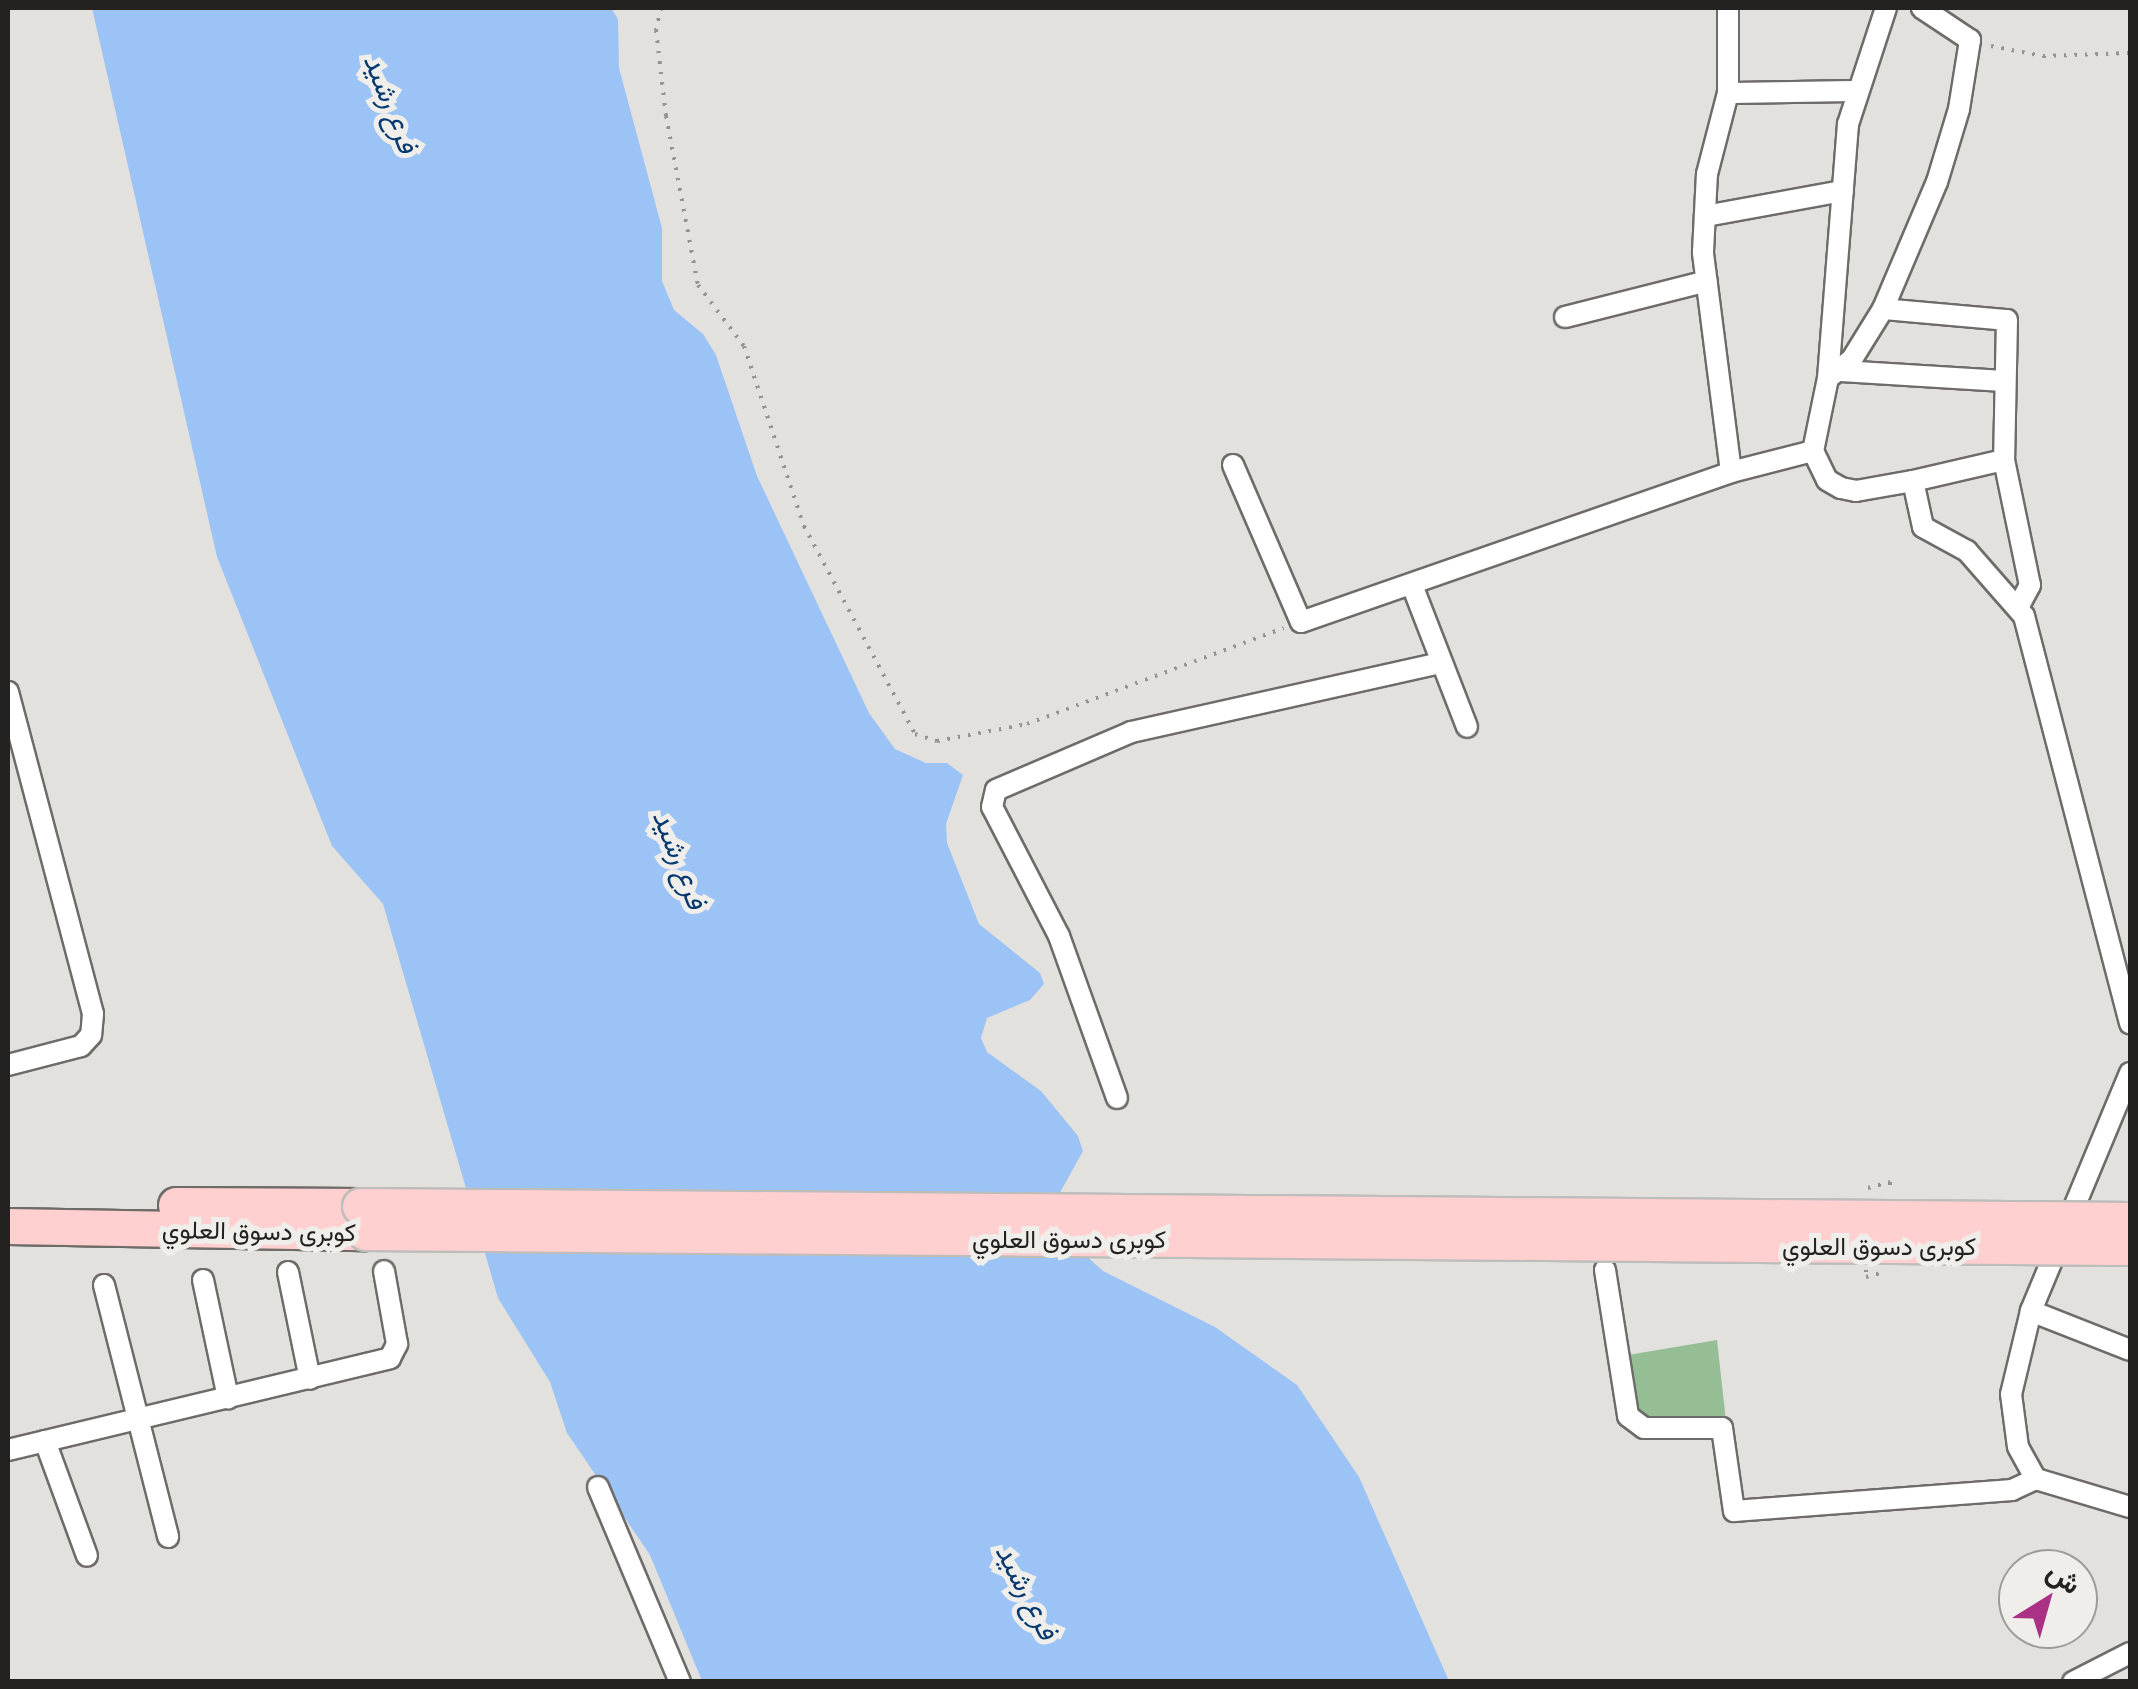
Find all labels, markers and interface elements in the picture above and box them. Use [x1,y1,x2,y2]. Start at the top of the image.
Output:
water label: فرع رشيد [358,49,426,157]
water label: فرع رشيد [647,805,715,913]
street label: كوبرى دسوق العلوي [162,1213,356,1247]
street label: كوبرى دسوق العلوي [972,1223,1166,1253]
street label: كوبرى دسوق العلوي [1782,1230,1976,1260]
water label: فرع رشيد [990,1538,1066,1644]
north arrow [1998,1549,2098,1649]
text: ش [2040,1551,2090,1602]

